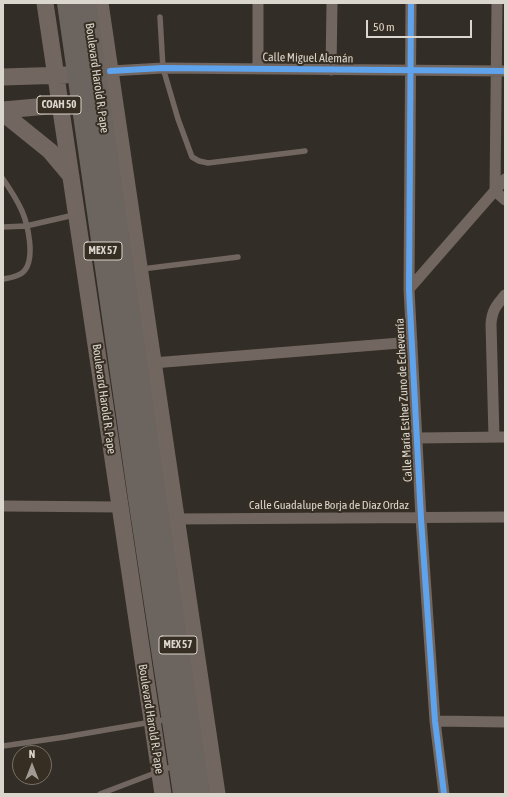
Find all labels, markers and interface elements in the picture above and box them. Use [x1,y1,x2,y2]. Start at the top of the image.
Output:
scale bar [368,12,474,38]
text: 50 m [373,20,395,34]
street label: Boulevard Harold R. Pape [82,22,112,134]
street label: Calle Miguel Alemán [262,50,354,66]
road number: COAH 50 [37,96,81,114]
road number: MEX 57 [84,242,122,260]
street label: Calle María Esther Zuno de Echeverría [393,318,415,482]
street label: Boulevard Harold R. Pape [89,343,119,455]
street label: Calle Guadalupe Borja de Díaz Ordaz [249,498,409,512]
road number: MEX 57 [159,636,197,654]
street label: Boulevard Harold R. Pape [135,663,167,775]
north arrow [12,745,52,785]
text: N [29,748,35,760]

